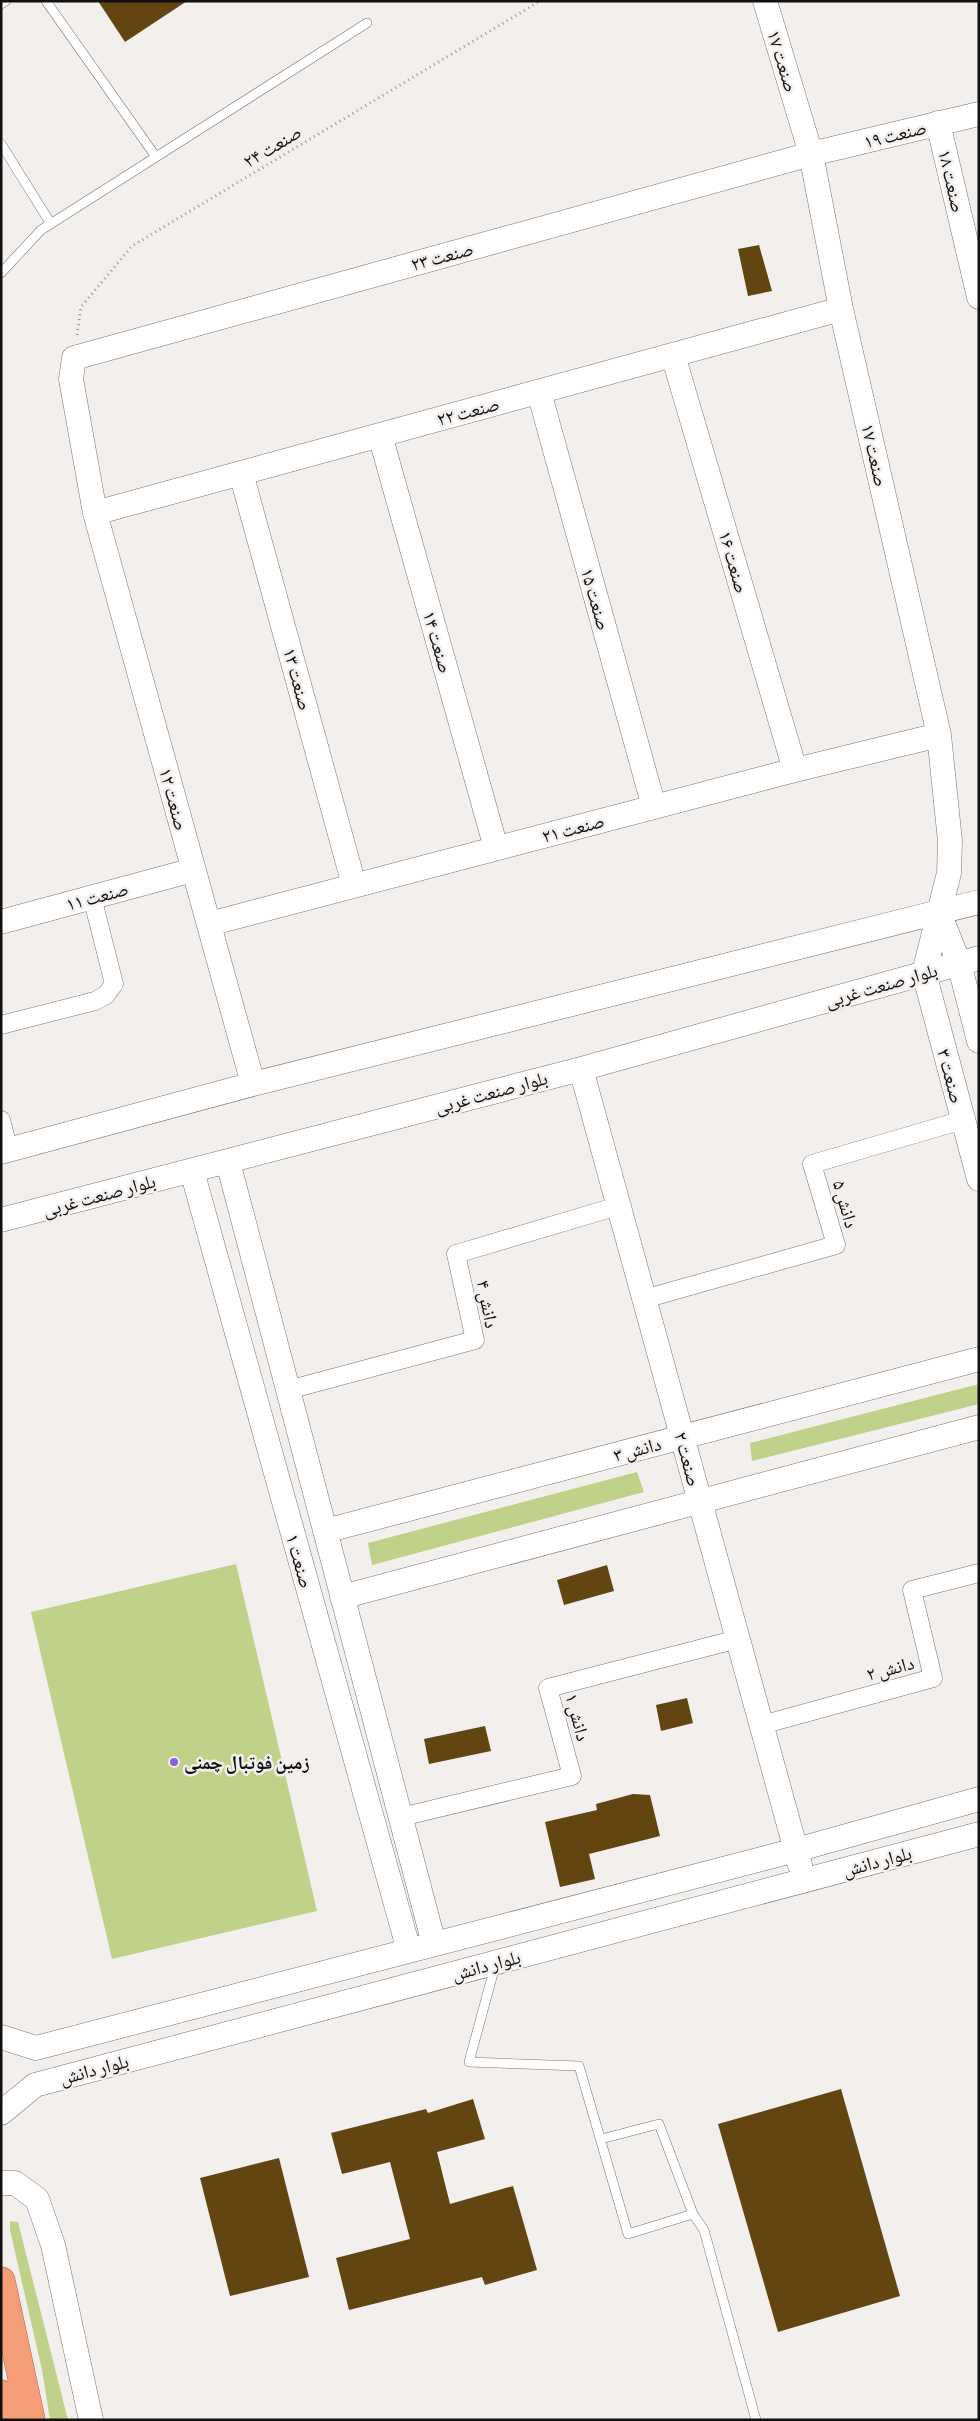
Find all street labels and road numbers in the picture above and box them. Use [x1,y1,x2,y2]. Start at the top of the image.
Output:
street label: صنعت ۱۷ [761,27,802,95]
street label: صنعت ۱۹ [862,117,929,154]
street label: صنعت ۲۴ [239,121,306,174]
street label: صنعت ۱۸ [932,148,969,215]
street label: صنعت ۲۳ [409,238,476,277]
street label: صنعت ۲۲ [435,393,502,432]
street label: صنعت ۱۷ [855,422,892,489]
street label: صنعت ۱۶ [713,528,752,596]
street label: صنعت ۱۵ [575,565,614,633]
street label: صنعت ۱۴ [417,608,456,676]
street label: صنعت ۱۳ [277,646,316,713]
street label: صنعت ۱۲ [153,766,192,833]
street label: صنعت ۲۱ [540,810,607,849]
street label: صنعت ۱۱ [64,878,131,917]
street label: بلوار صنعت غربی [822,959,940,1013]
street label: صنعت ۳ [931,1047,968,1106]
street label: بلوار صنعت غربی [432,1067,550,1120]
street label: بلوار صنعت غربی [40,1170,158,1223]
street label: دانش ۵ [827,1178,862,1231]
street label: دانش ۴ [471,1278,502,1330]
street label: صنعت ۲ [668,1430,705,1489]
street label: دانش ۳ [611,1433,664,1468]
street label: صنعت ۱ [280,1532,317,1591]
street label: دانش ۲ [864,1652,917,1687]
street label: دانش ۱ [559,1691,594,1744]
street label: بلوار دانش [840,1842,914,1883]
street label: بلوار دانش [449,1946,523,1987]
street label: بلوار دانش [57,2050,131,2091]

